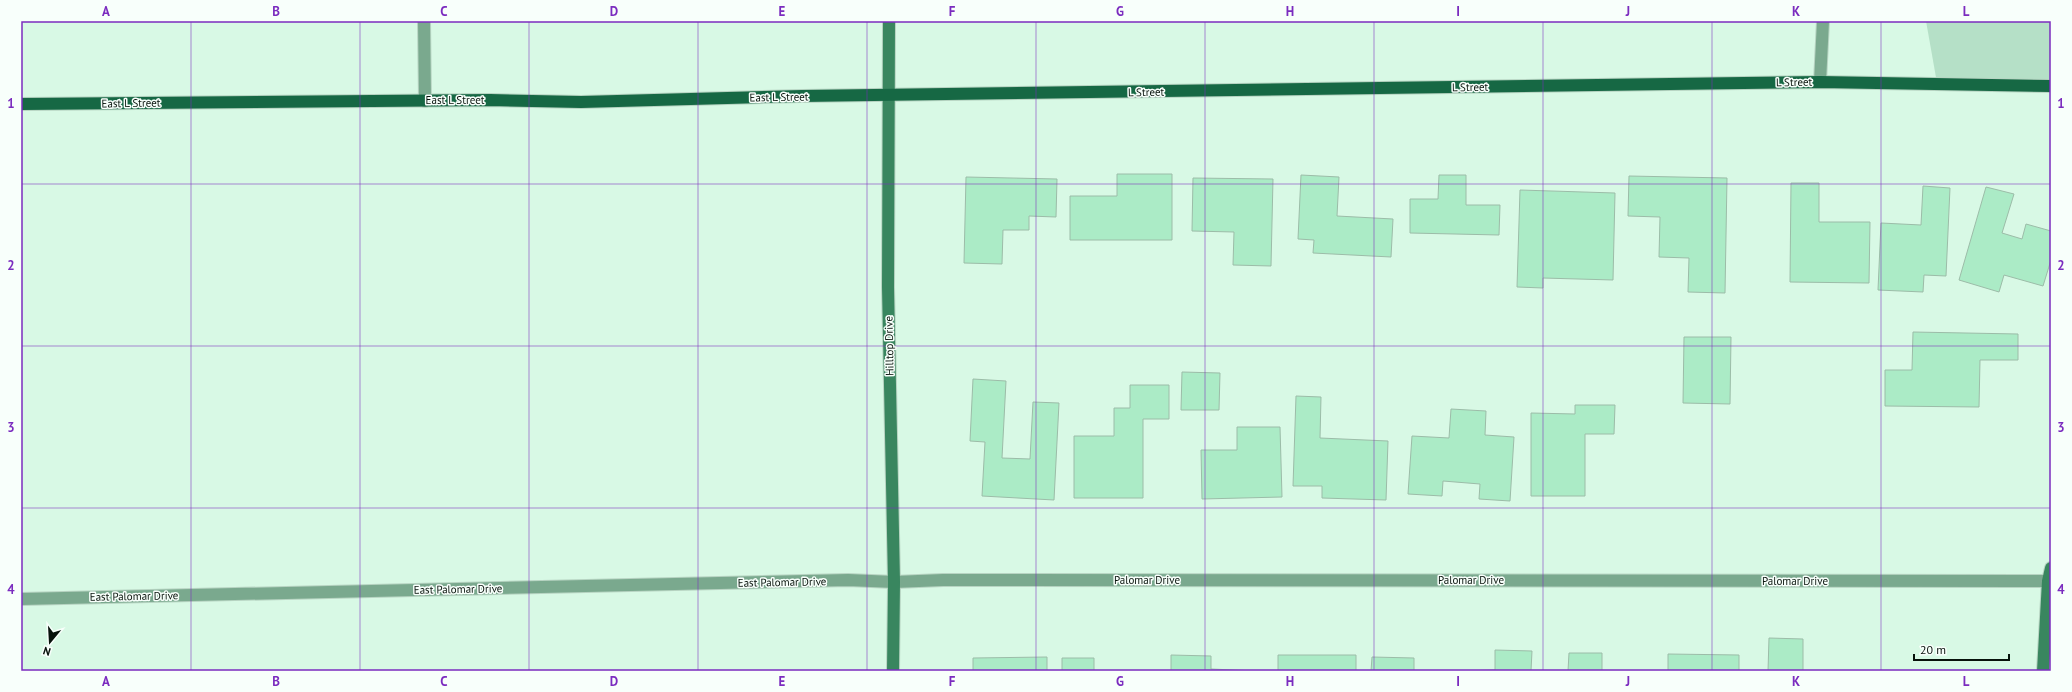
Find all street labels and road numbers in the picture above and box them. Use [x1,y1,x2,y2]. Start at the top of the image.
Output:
street label: L Street [1776,75,1813,89]
street label: L Street [1452,80,1489,94]
street label: L Street [1128,85,1165,99]
street label: East L Street [749,89,809,105]
street label: East L Street [426,93,485,107]
street label: East L Street [101,95,161,111]
street label: Hilltop Drive [881,316,897,376]
street label: Palomar Drive [1114,573,1180,587]
street label: Palomar Drive [1438,573,1504,587]
street label: East Palomar Drive [738,574,827,590]
street label: Palomar Drive [1762,574,1828,588]
street label: East Palomar Drive [414,581,503,597]
street label: East Palomar Drive [90,588,179,604]

